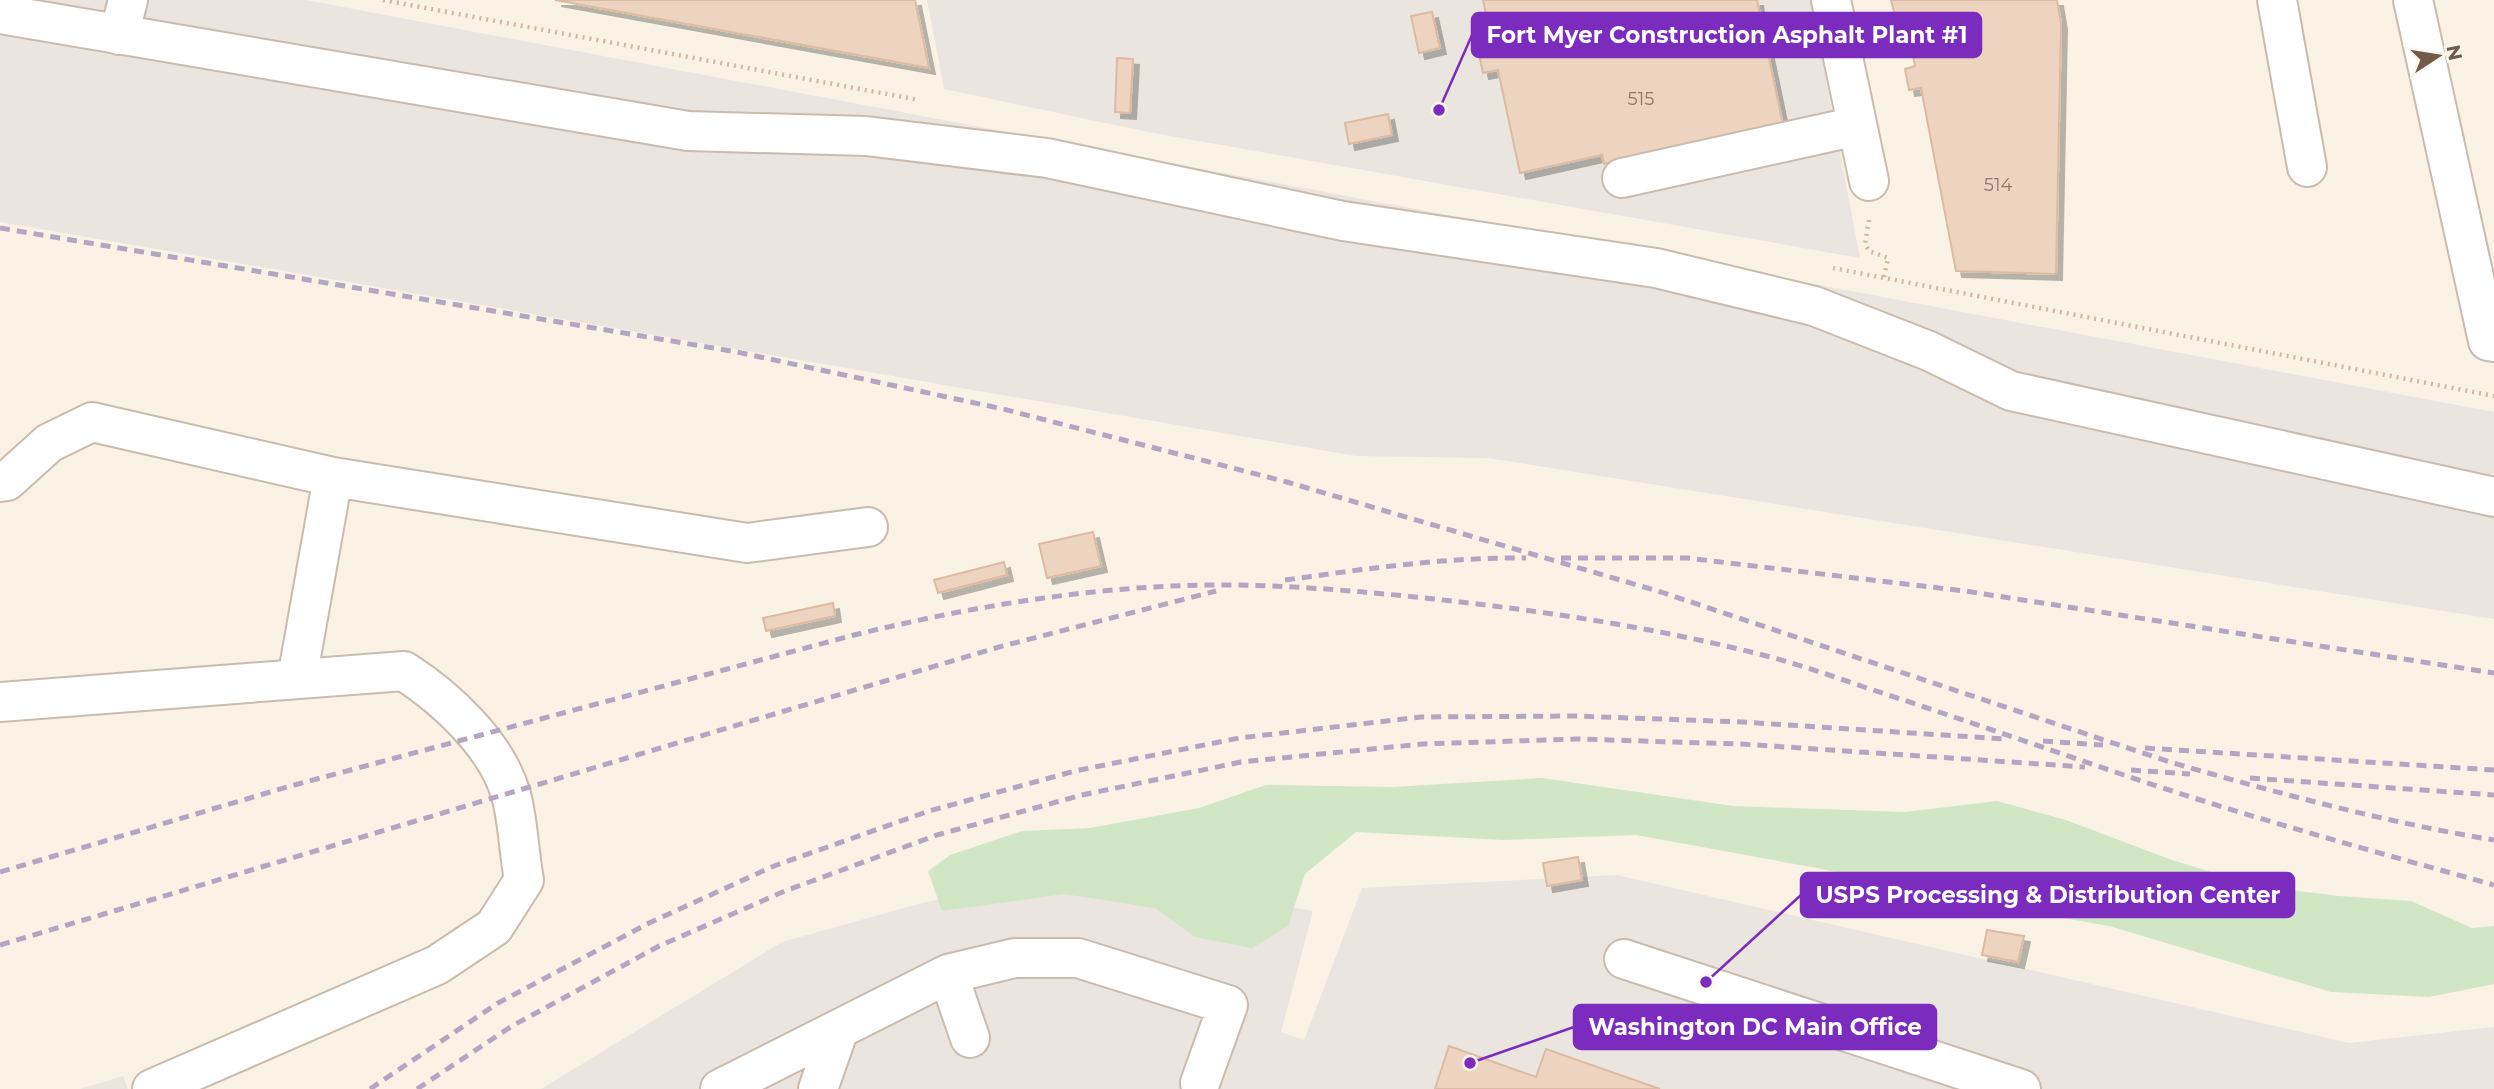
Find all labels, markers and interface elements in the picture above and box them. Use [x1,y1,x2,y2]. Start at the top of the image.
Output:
callout: Fort Myer Construction Asphalt Plant #1 [1472,13,1981,57]
text: Fort Myer Construction Asphalt Plant #1 [1487,21,1967,49]
north arrow [2403,21,2473,91]
text: N [2441,43,2467,62]
house number: 515 [1628,88,1654,110]
house number: 514 [1984,174,2012,196]
callout: USPS Processing & Distribution Center [1801,873,2294,917]
text: USPS Processing & Distribution Center [1816,881,2281,909]
callout: Washington DC Main Office [1574,1005,1936,1049]
text: Washington DC Main Office [1588,1013,1922,1041]

